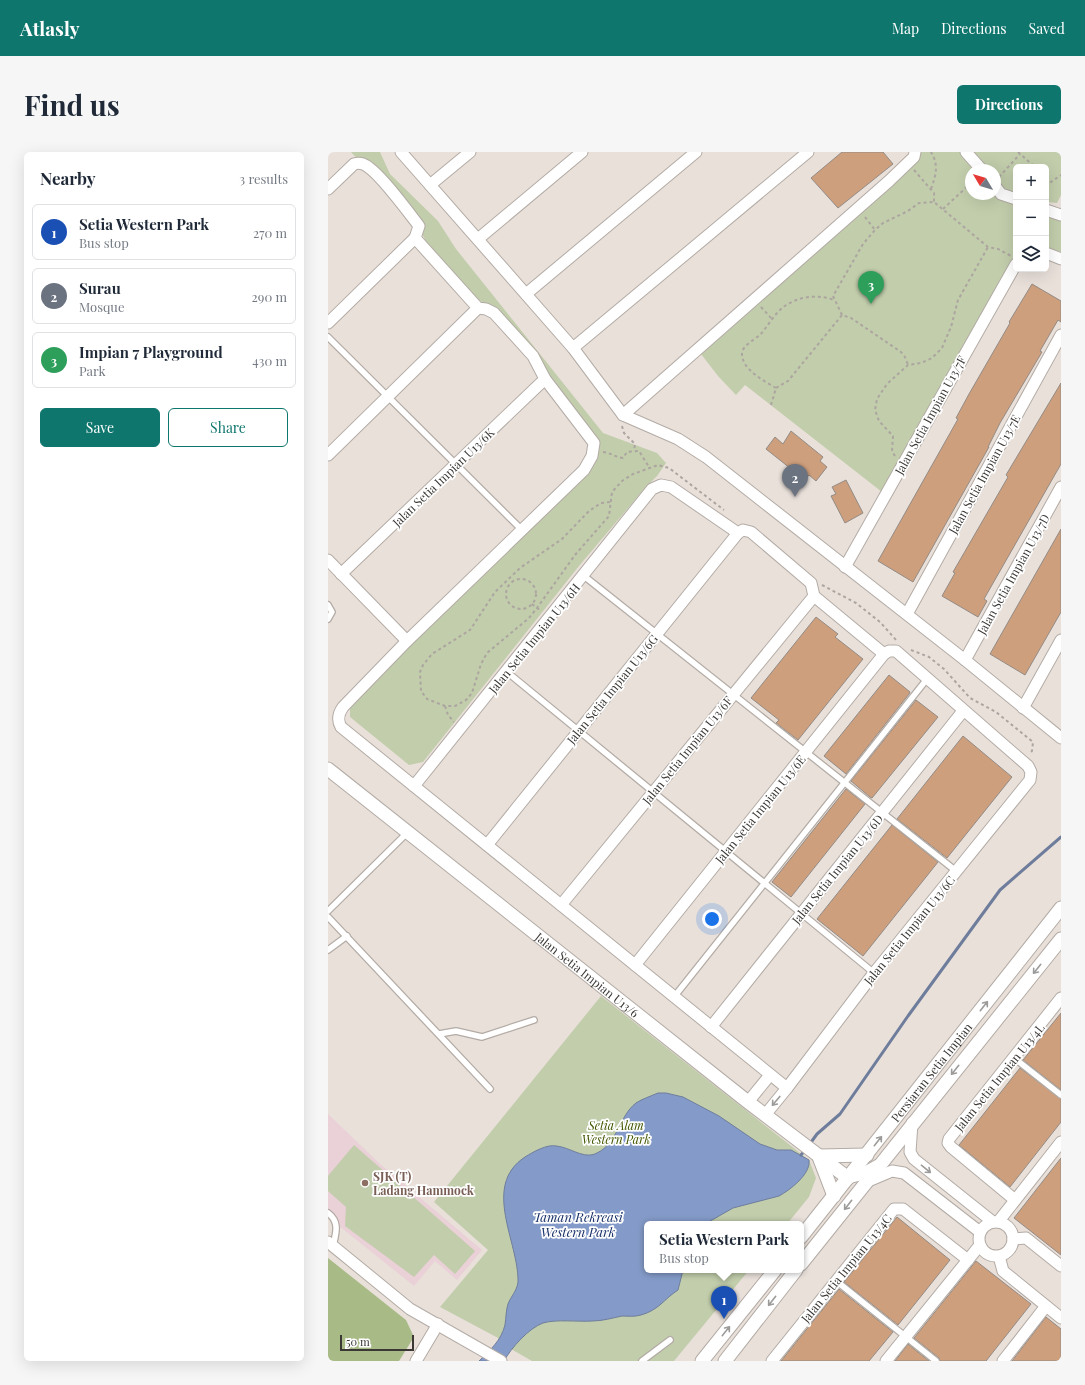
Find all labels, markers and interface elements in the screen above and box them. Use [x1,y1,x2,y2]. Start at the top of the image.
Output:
text: Atlasly [20,15,80,41]
text: Map [892,19,919,38]
text: Directions [941,19,1007,38]
text: Saved [1029,19,1065,38]
button: Directions [957,85,1061,124]
text: Find us [24,86,120,123]
north arrow [965,164,1001,200]
map controls [1013,164,1049,272]
button: + [1013,164,1049,200]
text: Nearby [40,167,95,189]
text: 3 results [239,170,288,187]
button: − [1013,200,1049,236]
text: Setia Western Park [79,214,209,234]
text: 1 [52,224,56,241]
text: 270 m [253,224,287,241]
text: Bus stop [79,234,129,251]
button: layers [1013,236,1049,272]
pin: 3 [858,271,884,304]
text: Surau [79,278,121,298]
text: 2 [51,288,57,305]
text: 290 m [252,288,287,305]
text: Mosque [79,298,124,315]
text: Impian 7 Playground [79,342,223,362]
text: 3 [51,352,57,369]
text: 430 m [252,352,287,369]
street label: Jalan Setia Impian U13/7F [890,353,969,478]
text: Park [79,362,106,379]
button: Save [40,408,160,447]
button: Share [168,408,288,447]
street label: Jalan Setia Impian U13/7E [944,411,1024,537]
street label: Jalan Setia Impian U13/6K [388,424,498,531]
pin: 2 [782,464,808,497]
street label: Jalan Setia Impian U13/7D [973,511,1053,638]
street label: Jalan Setia Impian U13/6H [484,580,583,697]
street label: Jalan Setia Impian U13/6G [562,631,661,748]
street label: Jalan Setia Impian U13/6F [638,692,736,808]
street label: Jalan Setia Impian U13/6E [711,751,809,867]
street label: Jalan Setia Impian U13/6D [787,811,886,928]
street label: Jalan Setia Impian U13/6C [859,872,958,989]
your location [702,909,722,929]
street label: Jalan Setia Impian U13/6 [531,928,643,1021]
one-way arrow [1032,964,1041,975]
one-way arrow [980,1000,988,1011]
street label: Persiaran Setia Impian [887,1019,975,1125]
street label: Jalan Setia Impian U13/4L [950,1020,1047,1135]
one-way arrow [951,1065,959,1076]
one-way arrow [771,1096,780,1107]
park label: Setia Alam Western Park [582,1117,650,1147]
one-way arrow [873,1135,882,1146]
one-way arrow [921,1165,932,1174]
place label: SJK (T) Ladang Hammock [373,1168,475,1198]
marker: SJK (T) Ladang Hammock [360,1178,370,1188]
one-way arrow [843,1199,852,1210]
water label: Taman Rekreasi Western Park [533,1208,624,1240]
street label: Jalan Setia Impian U13/4C [797,1210,895,1326]
popup [644,1221,804,1273]
text: Setia Western Park [659,1229,789,1249]
text: Bus stop [659,1249,709,1266]
pin: 1 [711,1286,737,1319]
one-way arrow [768,1295,777,1306]
one-way arrow [722,1325,731,1336]
scale bar [340,1333,414,1352]
text: 50 m [346,1334,370,1349]

